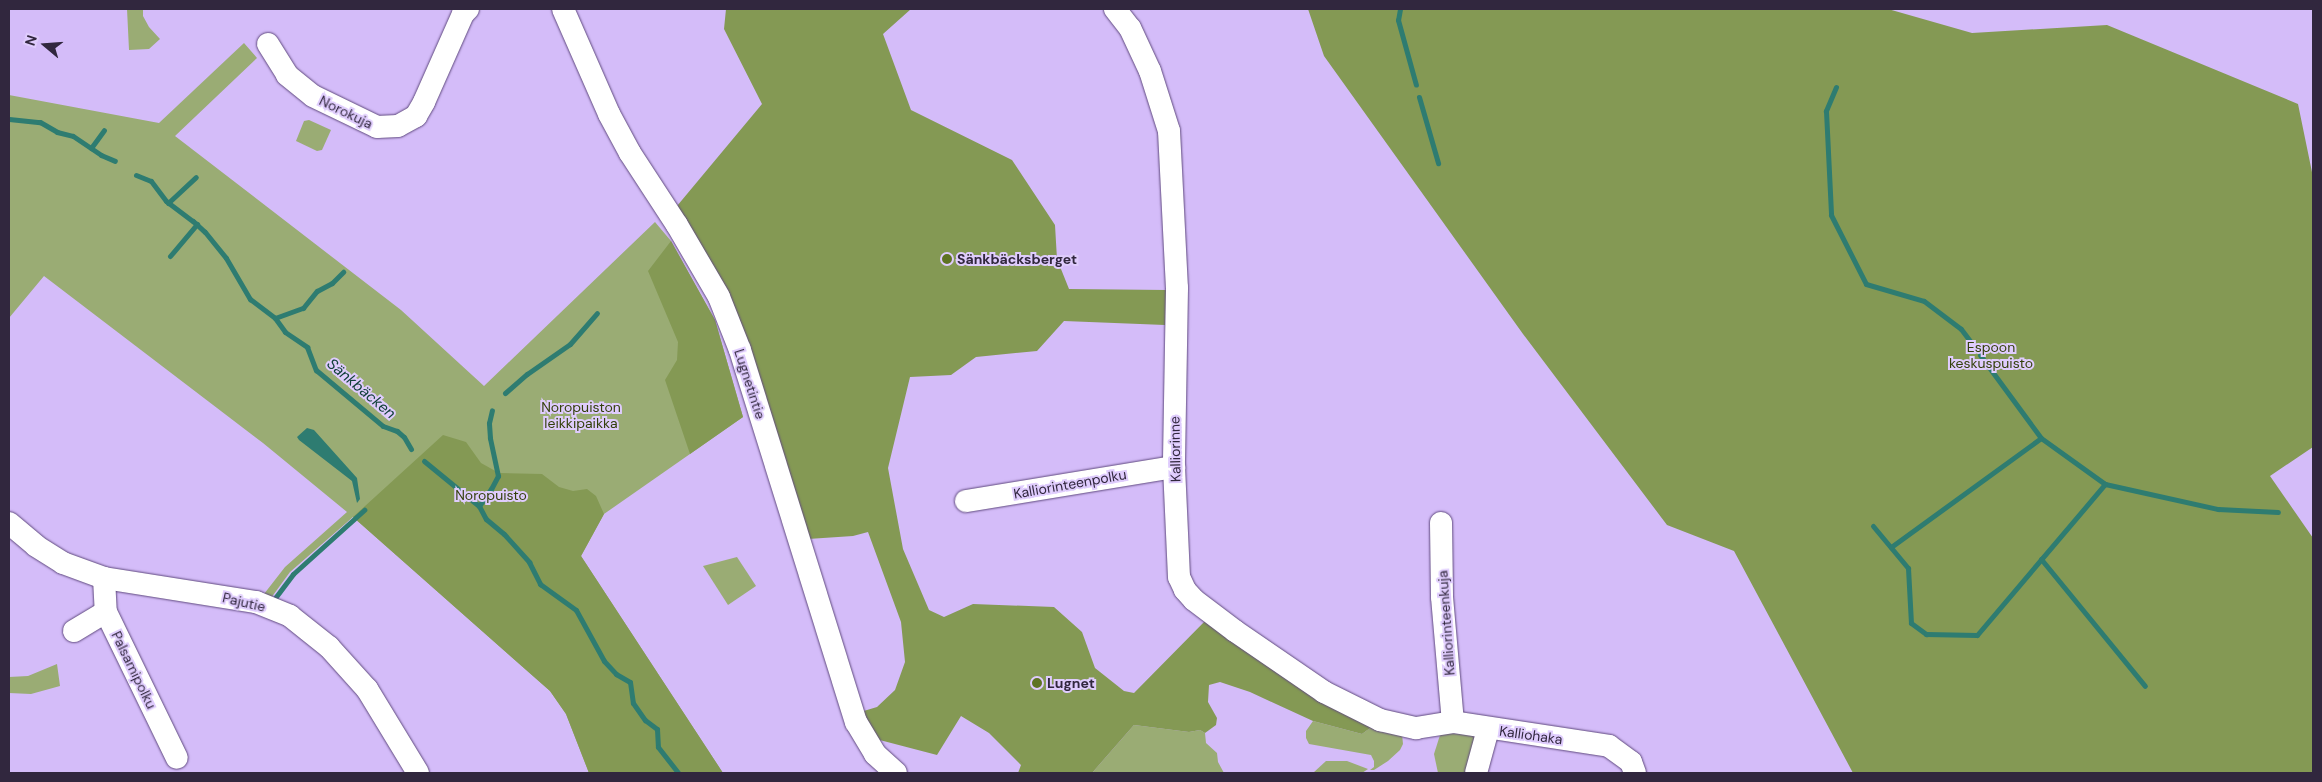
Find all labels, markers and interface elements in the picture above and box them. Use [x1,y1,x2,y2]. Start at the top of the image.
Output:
north arrow [20,20,70,70]
text: N [21,33,41,48]
street label: Norokuja [317,92,375,132]
place label: Sänkbäcksberget [957,251,1077,267]
marker: Sänkbäcksberget [941,253,953,265]
park label: Espoon keskuspuisto [1949,339,2033,372]
street label: Lugnetintie [731,347,769,421]
water label: Sänkbäcken [323,355,399,423]
park label: Noropuiston leikkipaikka [541,399,621,432]
street label: Kalliorinne [1166,416,1184,482]
street label: Kalliorinteenpolku [1012,466,1128,502]
park label: Noropuisto [455,487,527,503]
street label: Kalliorinteenkuja [1434,570,1458,676]
street label: Pajutie [221,589,267,615]
street label: Palsamipolku [108,628,160,712]
place label: Lugnet [1047,675,1095,691]
marker: Lugnet [1031,677,1043,689]
street label: Kalliohaka [1498,722,1564,748]

